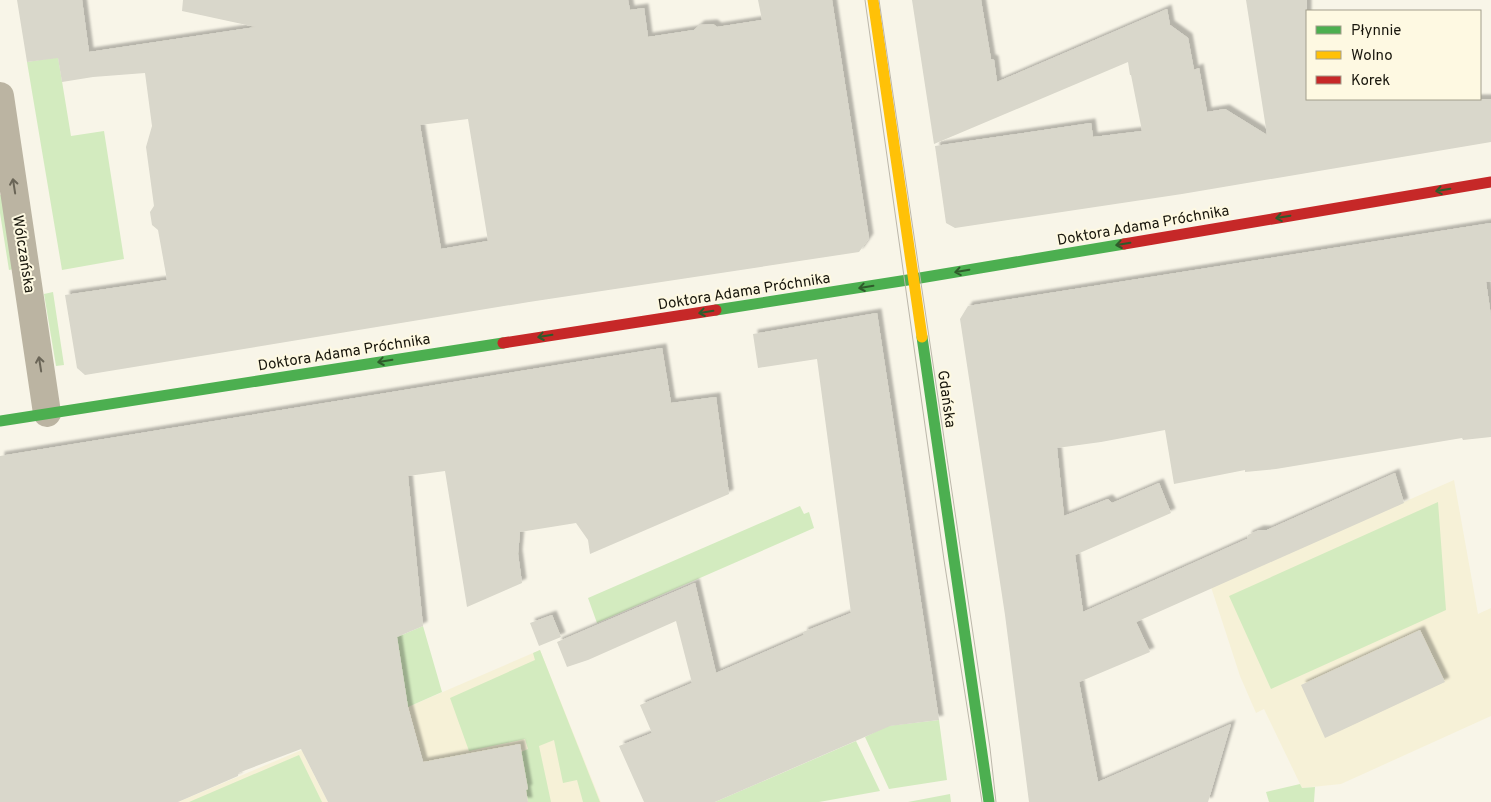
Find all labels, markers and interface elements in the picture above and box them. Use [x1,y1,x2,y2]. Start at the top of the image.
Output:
legend [1306,10,1481,100]
text: Płynnie [1351,22,1401,41]
text: Wolno [1351,47,1393,66]
text: Korek [1351,72,1390,91]
one-way arrow [8,179,18,195]
one-way arrow [1435,185,1451,195]
street label: Doktora Adama Próchnika [1056,202,1231,251]
one-way arrow [1275,213,1291,223]
street label: Wólczańska [7,214,38,295]
one-way arrow [1115,239,1131,249]
one-way arrow [955,267,971,277]
street label: Doktora Adama Próchnika [657,269,832,316]
one-way arrow [859,282,875,292]
one-way arrow [698,307,714,317]
street label: Doktora Adama Próchnika [257,330,432,377]
one-way arrow [537,332,553,342]
one-way arrow [377,356,393,366]
one-way arrow [35,357,45,373]
street label: Gdańska [932,369,959,429]

